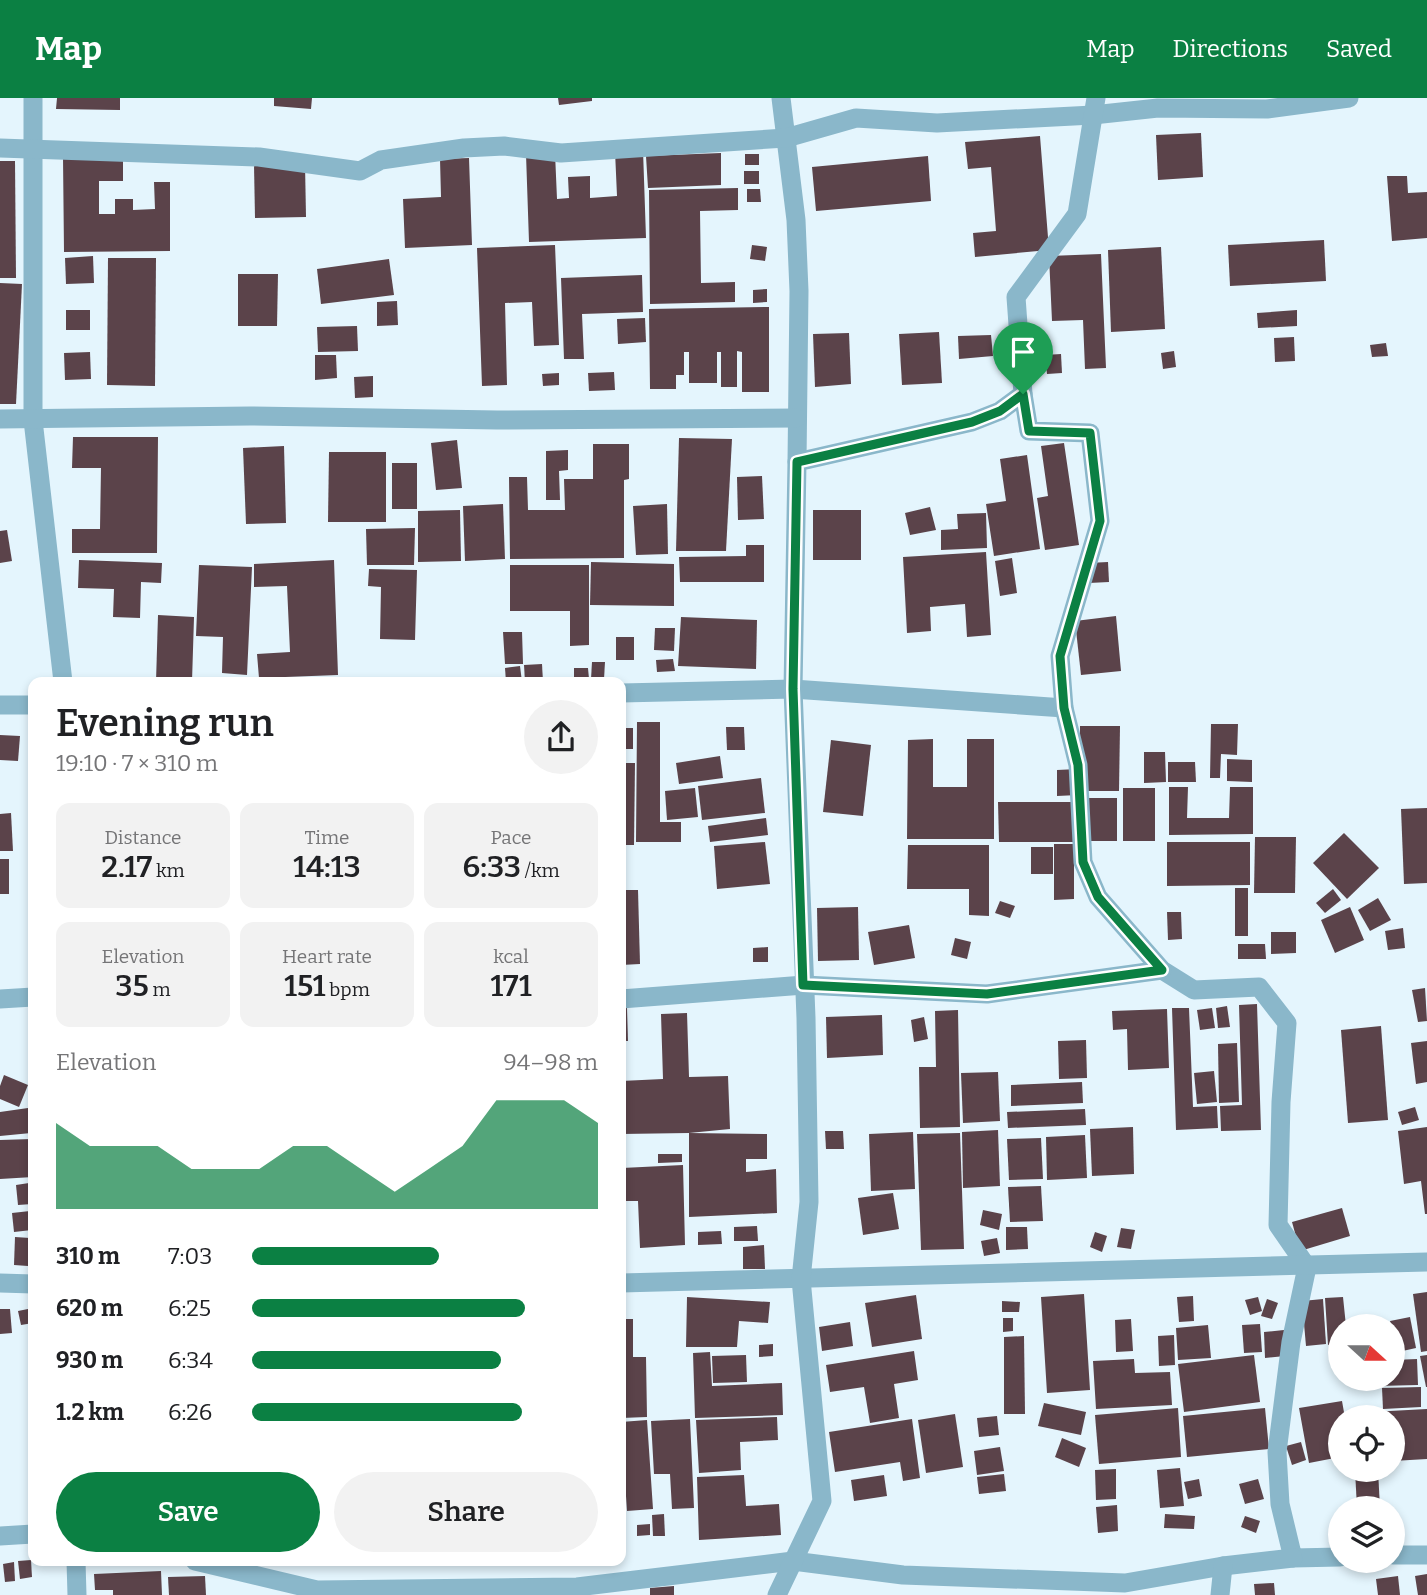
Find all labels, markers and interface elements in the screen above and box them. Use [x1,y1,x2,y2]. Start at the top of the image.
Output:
text: Map [35,29,102,69]
text: Map [1086,35,1135,63]
text: Directions [1173,35,1288,63]
text: Saved [1326,35,1392,63]
pin [993,322,1053,394]
icon: arrive [1004,333,1042,371]
text: Evening run [56,700,274,746]
button: share [524,700,598,774]
text: 19:10 · 7 × 310 m [56,749,218,777]
text: Distance [105,826,181,849]
text: Time [305,826,349,849]
text: Pace [490,826,532,849]
text: 2.17 [101,849,152,885]
text: 14:13 [293,849,361,885]
text: 6:33 [462,849,521,885]
text: km [152,859,185,882]
text: /km [521,859,560,882]
text: Elevation [102,945,184,968]
text: Heart rate [282,945,372,968]
text: kcal [493,945,529,968]
text: 35 [115,968,149,1004]
text: 151 [284,968,326,1004]
text: 171 [490,968,532,1004]
text: m [149,978,171,1001]
text: bpm [326,978,370,1001]
text: Elevation [56,1048,156,1076]
text: 94–98 m [503,1048,598,1076]
text: 310 m [56,1242,120,1270]
text: 7:03 [168,1242,212,1270]
text: 620 m [56,1294,123,1322]
text: 6:25 [168,1294,211,1322]
north arrow [1328,1314,1405,1391]
map controls [1328,1314,1405,1573]
text: 930 m [56,1346,123,1374]
text: 6:34 [168,1346,213,1374]
text: 1.2 km [56,1398,124,1426]
text: 6:26 [168,1398,212,1426]
button: locate [1328,1405,1405,1482]
button: Save [56,1472,320,1552]
button: Share [334,1472,598,1552]
button: layers [1328,1496,1405,1573]

